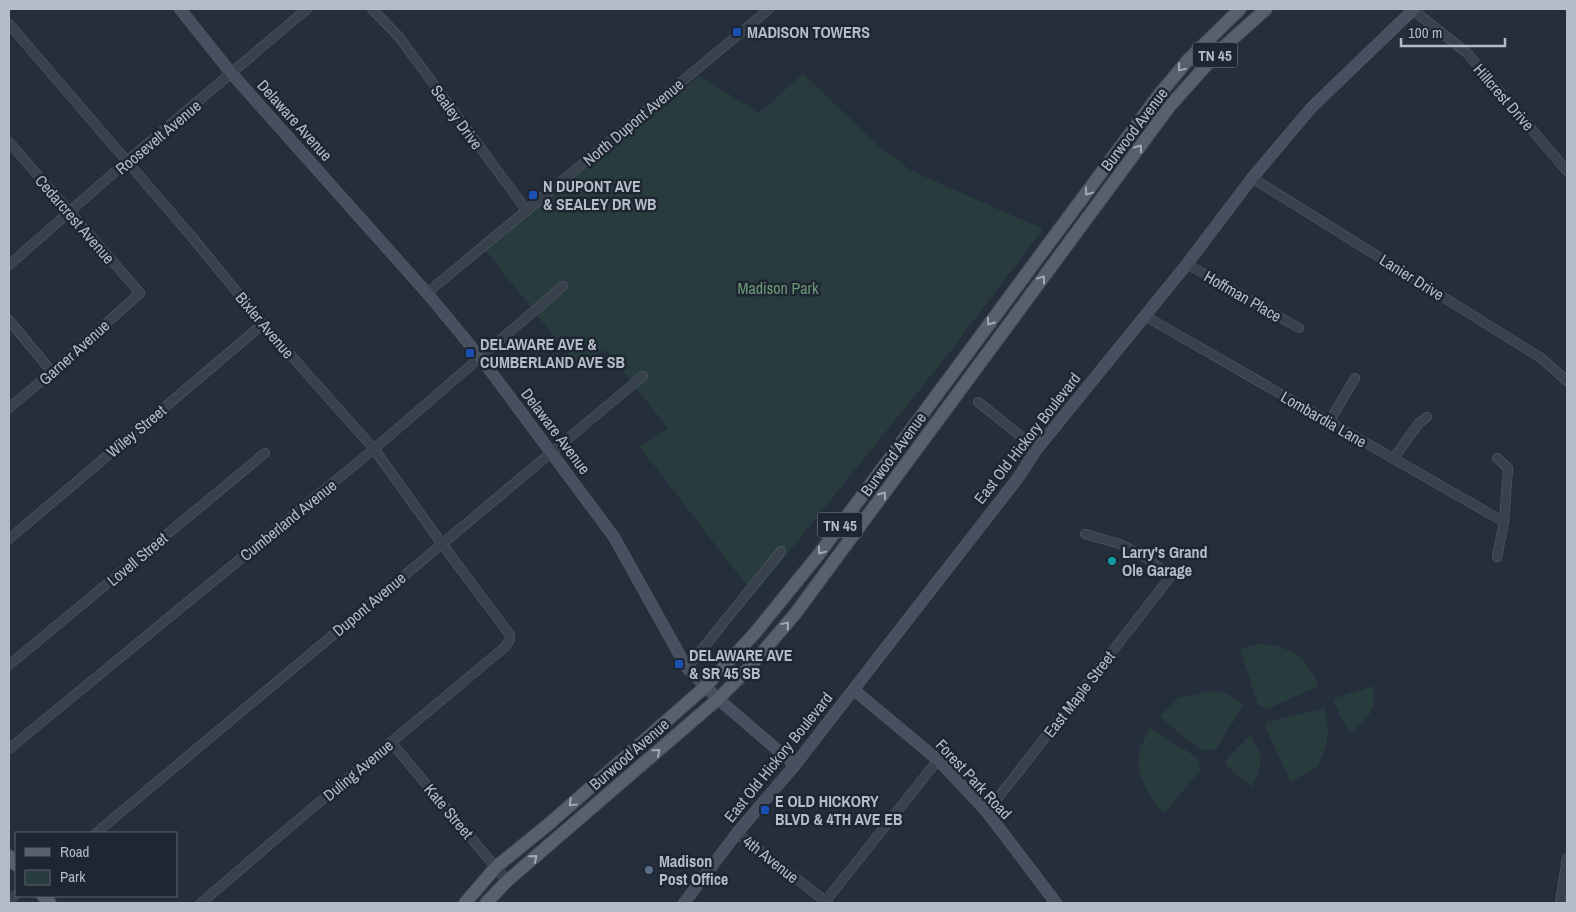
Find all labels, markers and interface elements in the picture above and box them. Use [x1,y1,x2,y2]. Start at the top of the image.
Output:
scale bar [1401,15,1505,47]
place label: MADISON TOWERS [747,21,870,43]
text: 100 m [1408,22,1442,43]
marker: MADISON TOWERS [731,26,743,38]
road number: TN 45 [1192,42,1238,68]
street label: Hillcrest Drive [1469,59,1539,135]
one-way arrow [1179,62,1187,71]
street label: North Dupont Avenue [578,73,688,171]
street label: Delaware Avenue [252,75,338,165]
street label: Sealey Drive [426,80,488,154]
street label: Burwood Avenue [1095,83,1173,175]
street label: Roosevelt Avenue [111,95,205,179]
one-way arrow [1133,145,1141,154]
street label: Cedarcrest Avenue [30,170,120,268]
place label: N DUPONT AVE & SEALEY DR WB [543,175,657,215]
one-way arrow [1085,186,1094,196]
marker: N DUPONT AVE & SEALEY DR WB [527,189,539,201]
street label: Lanier Drive [1376,249,1448,305]
street label: Hoffman Place [1200,265,1286,327]
one-way arrow [1037,276,1045,285]
park label: Madison Park [738,277,819,299]
street label: Bixler Avenue [231,287,299,363]
street label: Garner Avenue [34,314,114,390]
one-way arrow [987,316,997,325]
place label: DELAWARE AVE & CUMBERLAND AVE SB [480,333,625,373]
marker: DELAWARE AVE & CUMBERLAND AVE SB [464,347,476,359]
street label: East Old Hickory Boulevard [969,368,1085,508]
street label: Delaware Avenue [516,383,596,479]
street label: Lombardia Lane [1277,386,1371,452]
street label: Wiley Street [102,399,171,462]
street label: Burwood Avenue [855,407,931,501]
street label: Cumberland Avenue [235,474,341,566]
one-way arrow [877,491,887,500]
road number: TN 45 [818,512,862,538]
street label: Lovell Street [102,527,172,591]
place label: Larry's Grand Ole Garage [1122,541,1208,581]
one-way arrow [818,545,827,555]
marker: Larry's Grand Ole Garage [1106,555,1118,567]
street label: Dupont Avenue [328,567,410,641]
one-way arrow [781,621,790,630]
place label: DELAWARE AVE & SR 45 SB [689,644,793,684]
street label: East Maple Street [1038,646,1120,742]
marker: DELAWARE AVE & SR 45 SB [673,658,685,670]
street label: East Old Hickory Boulevard [719,687,837,827]
street label: Burwood Avenue [584,713,674,795]
street label: Duling Avenue [318,734,398,806]
street label: Forest Park Road [931,734,1017,824]
one-way arrow [651,749,660,758]
street label: Kate Street [419,779,479,843]
place label: E OLD HICKORY BLVD & 4TH AVE EB [775,790,902,830]
one-way arrow [569,797,578,806]
marker: E OLD HICKORY BLVD & 4TH AVE EB [759,804,771,816]
street label: 4th Avenue [738,830,804,888]
legend [15,832,178,897]
text: Road [60,841,89,862]
place label: Madison Post Office [659,850,728,890]
one-way arrow [528,855,537,864]
marker: Madison Post Office [643,864,655,876]
text: Park [60,866,86,887]

